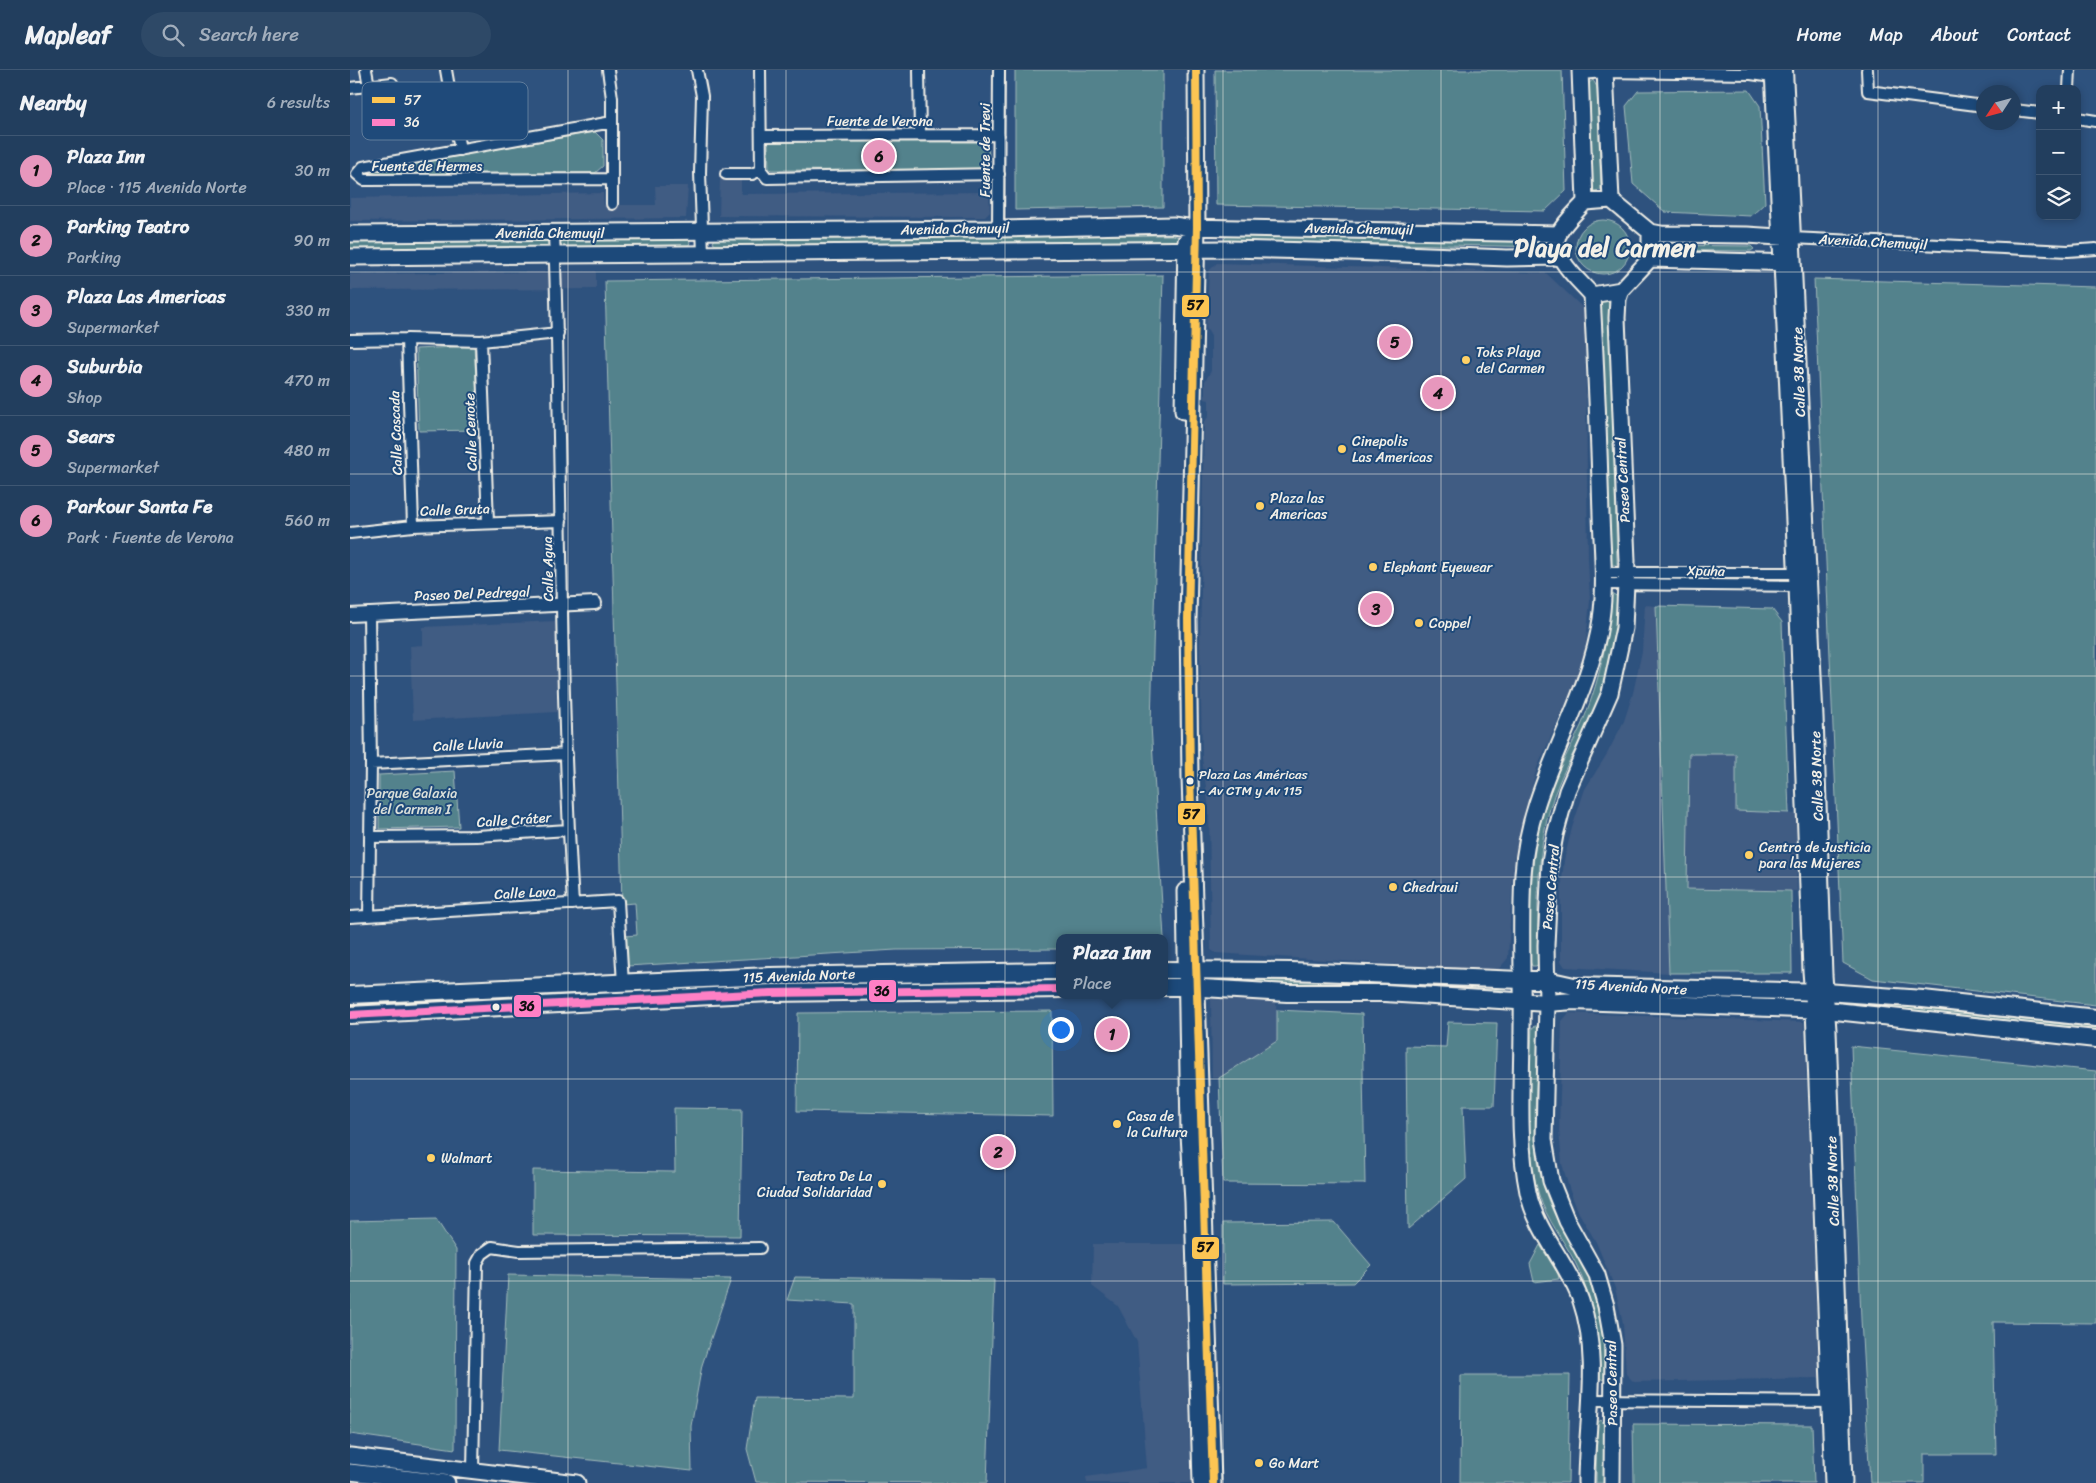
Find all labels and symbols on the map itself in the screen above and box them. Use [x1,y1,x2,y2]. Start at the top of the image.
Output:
legend [362,82,528,140]
north arrow [1976,85,2021,130]
text: 57 [404,88,422,113]
street label: Fuente de Trevi [973,102,998,197]
street label: Fuente de Verona [827,109,933,134]
text: 36 [404,110,420,135]
pin: 6 [863,137,895,175]
street label: Fuente de Hermes [372,154,483,179]
street label: Avenida Chemuyil [899,216,1011,242]
street label: Avenida Chemuyil [1303,216,1415,242]
street label: Avenida Chemuyil [495,221,605,246]
district label: Playa del Carmen [1514,227,1696,269]
street label: Avenida Chemuyil [1817,227,1929,257]
text: 57 [1187,293,1204,318]
line badge: 57 [1181,294,1210,318]
pin: 5 [1379,323,1411,361]
street label: Calle 38 Norte [1785,327,1813,417]
place label: Toks Playa del Carmen [1476,340,1545,381]
marker: Toks Playa del Carmen [1460,354,1472,366]
pin: 4 [1422,374,1454,412]
street label: Calle Cascada [382,389,410,476]
street label: Calle Cenote [457,393,485,471]
place label: Cinepolis Las Americas [1352,429,1433,470]
street label: Paseo Central [1608,436,1638,523]
marker: Cinepolis Las Americas [1336,443,1348,455]
place label: Plaza las Americas [1269,486,1328,527]
street label: Calle Gruta [420,496,490,524]
marker: Plaza las Americas [1254,500,1266,512]
street label: Calle Agua [535,536,561,602]
place label: Elephant Eyewear [1383,555,1494,580]
street label: Xpuha [1686,558,1726,584]
marker: Elephant Eyewear [1367,561,1379,573]
street label: Paseo Del Pedregal [414,579,531,609]
pin: 3 [1360,590,1392,628]
place label: Coppel [1429,611,1472,636]
marker: Coppel [1413,617,1425,629]
street label: Calle Lluvia [432,731,505,759]
street label: Calle 38 Norte [1803,731,1831,821]
place label: Plaza Las Américas - Av CTM y Av 115 [1199,763,1309,802]
marker: Plaza Las Américas - Av CTM y Av 115 [1185,776,1195,786]
park label: Parque Galaxia del Carmen I [367,781,457,822]
line badge: 57 [1177,802,1206,826]
text: 57 [1183,802,1200,827]
street label: Calle Cráter [476,805,553,835]
place label: Centro de Justicia para las Mujeres [1758,835,1871,876]
street label: Paseo Central [1535,842,1567,931]
marker: Centro de Justicia para las Mujeres [1743,849,1755,861]
place label: Chedraui [1403,875,1459,900]
street label: Calle Lava [494,879,556,907]
marker: Chedraui [1387,881,1399,893]
street label: 115 Avenida Norte [742,962,856,990]
street label: 115 Avenida Norte [1574,972,1688,1002]
line badge: 36 [868,979,897,1003]
text: 36 [873,979,890,1004]
line badge: 36 [513,994,542,1018]
text: 36 [518,994,535,1019]
unlabelled marker [491,1002,501,1012]
pin: 1 [1096,1015,1128,1053]
your location [1048,1017,1074,1043]
place label: Casa de la Cultura [1127,1104,1188,1145]
marker: Casa de la Cultura [1111,1118,1123,1130]
pin: 2 [982,1133,1014,1171]
street label: Calle 38 Norte [1819,1136,1847,1226]
place label: Walmart [441,1146,492,1171]
marker: Walmart [425,1152,437,1164]
place label: Teatro De La Ciudad Solidaridad [757,1164,874,1205]
marker: Teatro De La Ciudad Solidaridad [876,1178,888,1190]
text: 57 [1197,1235,1214,1260]
line badge: 57 [1191,1236,1220,1260]
street label: Paseo Central [1599,1339,1625,1426]
place label: Go Mart [1269,1451,1319,1476]
marker: Go Mart [1253,1457,1265,1469]

